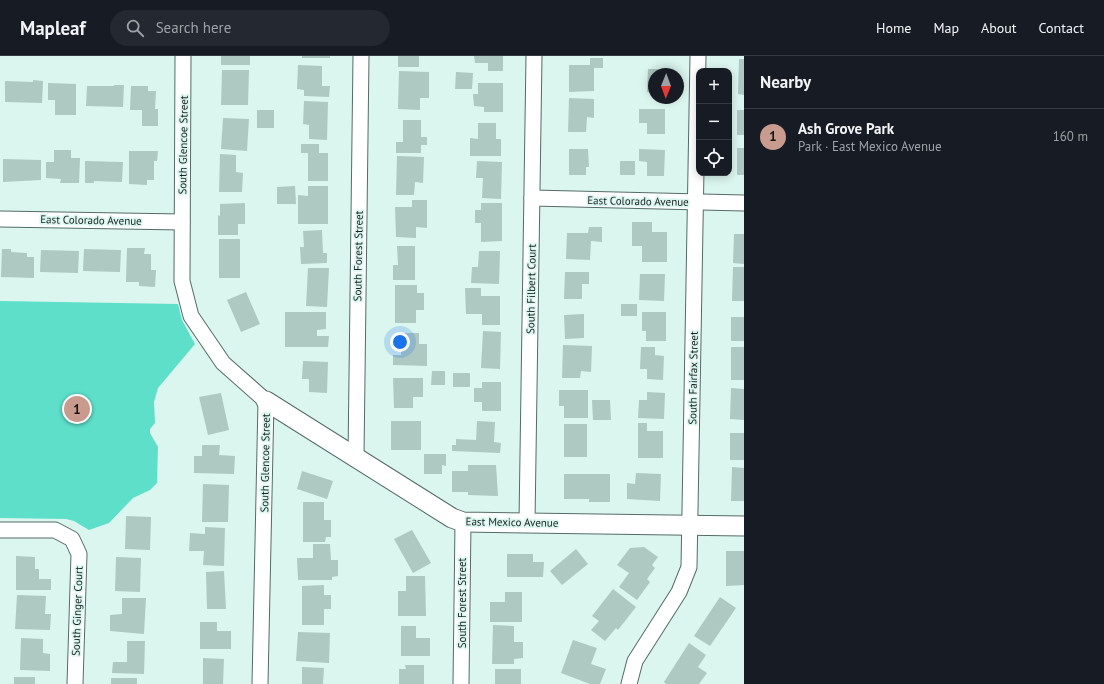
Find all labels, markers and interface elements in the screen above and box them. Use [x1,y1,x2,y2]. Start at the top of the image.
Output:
search box [110,10,390,46]
text: Mapleaf [20,16,86,40]
icon: search [124,17,146,39]
text: Search here [156,18,231,37]
text: Home [876,19,911,37]
text: Map [933,19,959,37]
text: About [981,19,1017,37]
text: Contact [1039,19,1084,37]
north arrow [648,68,684,104]
map controls [696,68,732,176]
button: + [696,68,732,104]
text: Nearby [760,71,811,93]
street label: South Glencoe Street [175,95,191,195]
button: − [696,104,732,140]
text: Ash Grove Park [798,119,894,138]
text: 1 [769,128,777,145]
text: 160 m [1053,128,1088,145]
text: Park · East Mexico Avenue [798,138,942,155]
button: locate [696,140,732,176]
street label: East Colorado Avenue [587,193,689,209]
street label: South Forest Street [350,210,366,301]
street label: East Colorado Avenue [40,212,142,228]
street label: South Filbert Court [523,244,539,334]
street label: South Fairfax Street [685,331,701,425]
your location [390,332,410,352]
pin: 1 [64,394,90,424]
street label: South Glencoe Street [257,413,273,513]
street label: East Mexico Avenue [465,514,559,530]
street label: South Forest Street [455,557,469,648]
street label: South Ginger Court [68,566,86,656]

